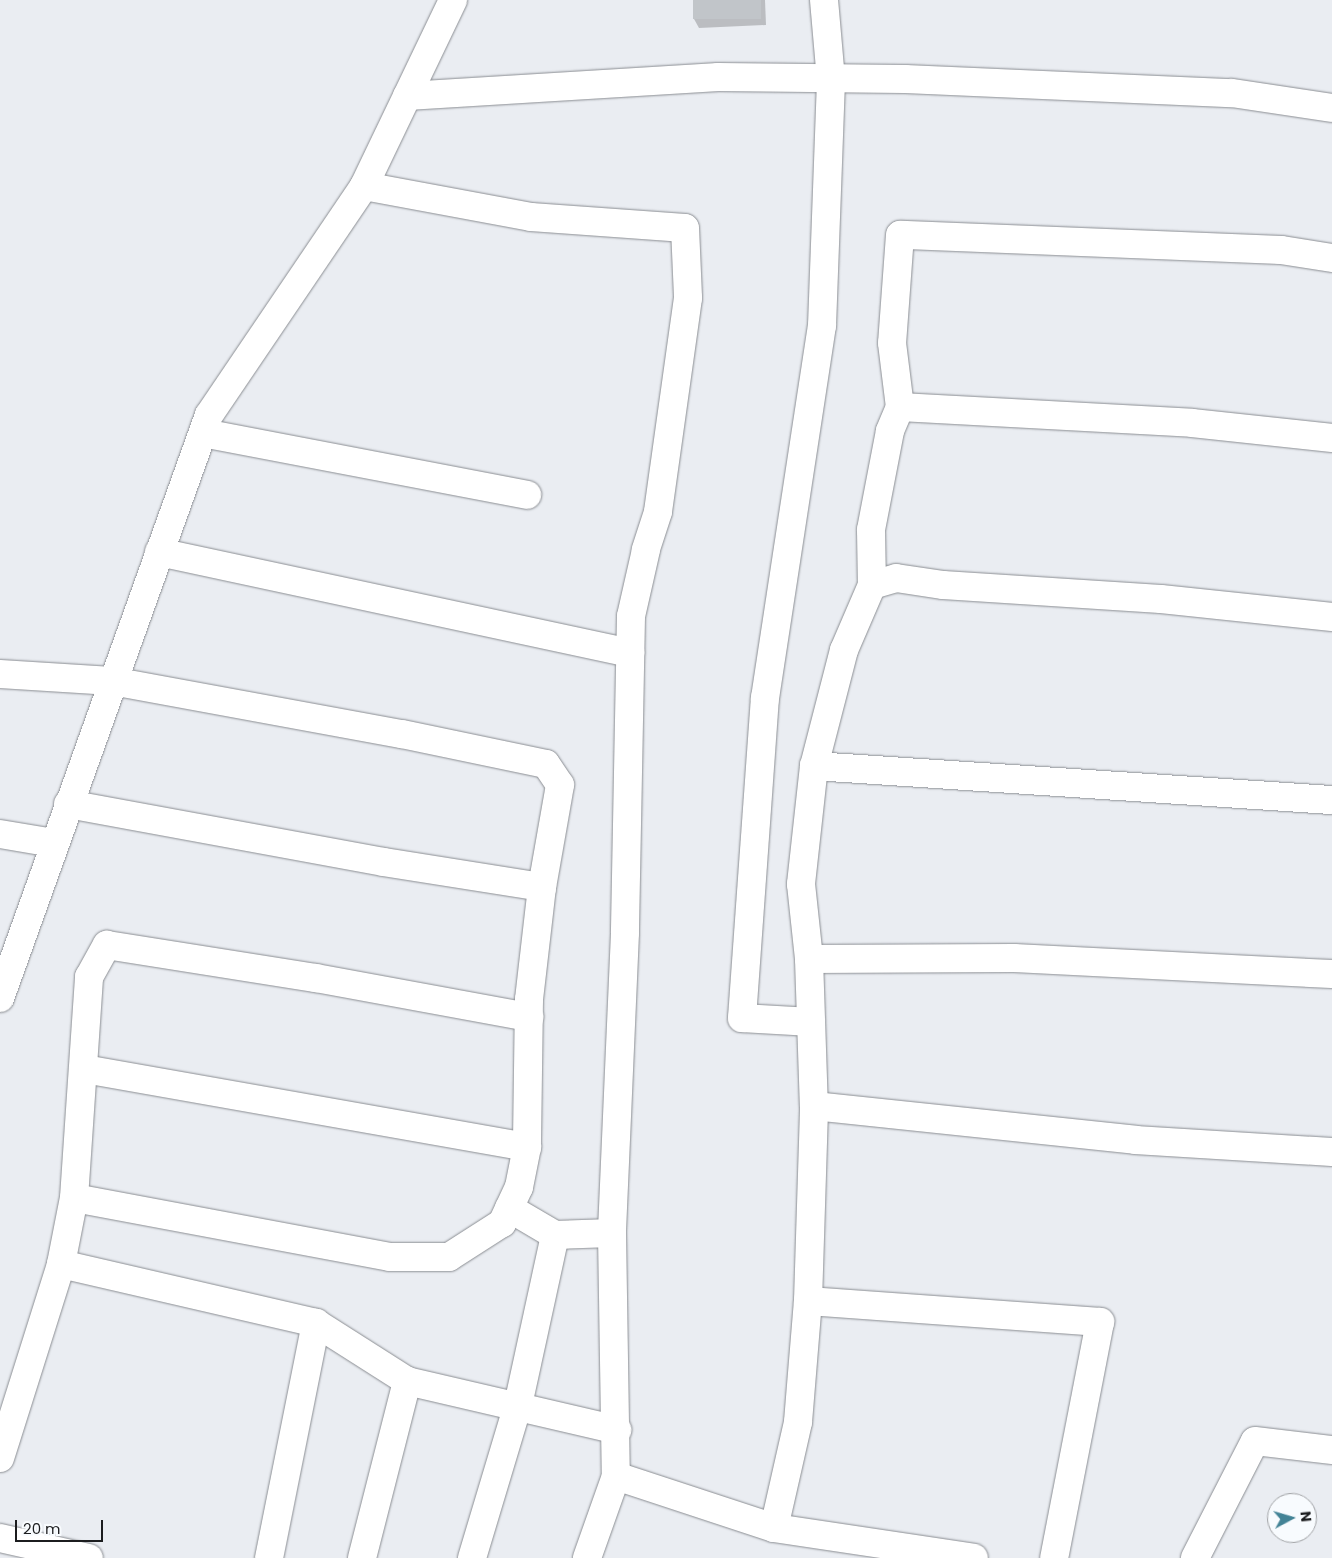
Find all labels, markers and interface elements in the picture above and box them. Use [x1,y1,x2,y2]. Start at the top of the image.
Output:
north arrow [1267,1493,1317,1543]
scale bar [18,1510,105,1542]
text: N [1295,1510,1316,1523]
text: 20 m [23,1518,61,1539]

